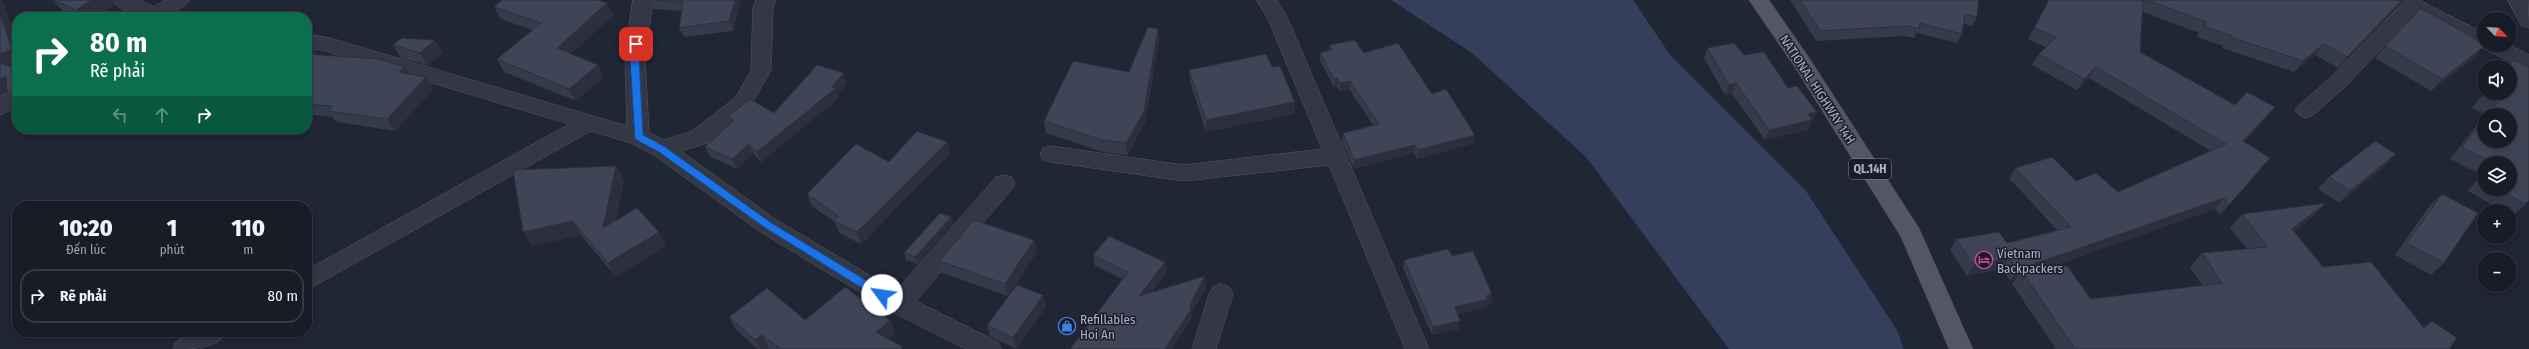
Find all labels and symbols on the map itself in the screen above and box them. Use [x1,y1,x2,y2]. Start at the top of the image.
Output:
north arrow [2477,12,2517,52]
pin [619,27,653,61]
street label: NATIONAL HIGHWAY 14H [1777,32,1858,146]
road number: QL.14H [1849,159,1891,179]
place label: Vietnam Backpackers [1997,246,2064,276]
hotel icon: Vietnam Backpackers [1974,250,1994,270]
position arrow [861,274,903,316]
place label: Refillables Hoi An [1080,312,1136,342]
shop icon: Refillables Hoi An [1057,316,1077,336]

